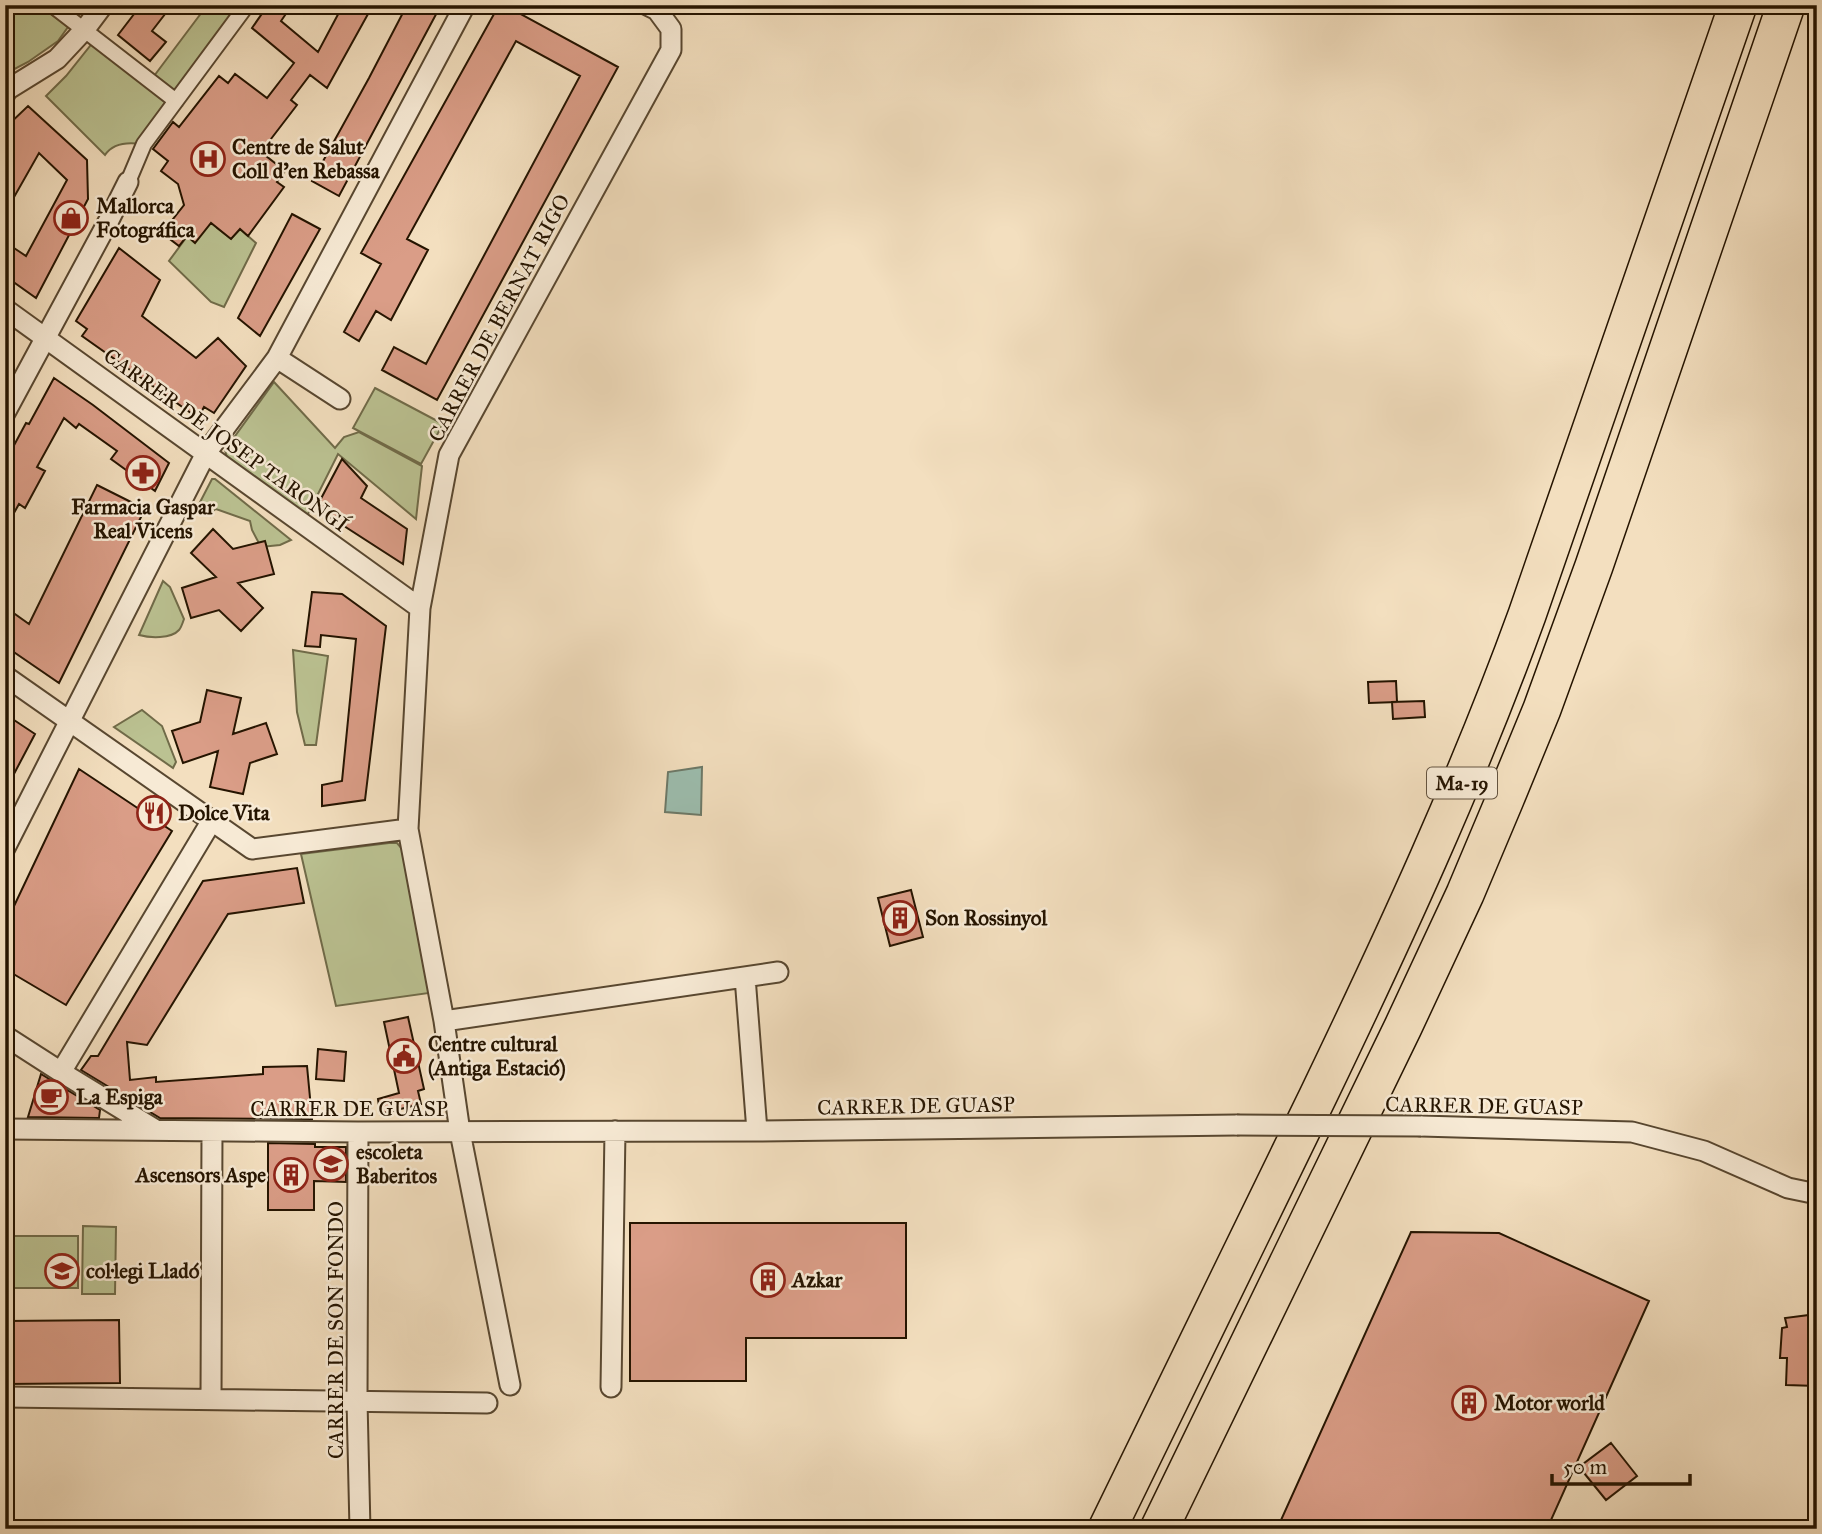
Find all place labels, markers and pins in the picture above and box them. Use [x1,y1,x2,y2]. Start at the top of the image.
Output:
place label: Centre de Salut Coll d'en Rebassa [232,134,381,184]
hospital icon: Centre de Salut Coll d'en Rebassa [189,140,227,178]
place label: Mallorca Fotográfica [96,193,196,243]
shop icon: Mallorca Fotográfica [52,199,90,237]
pharmacy icon: Farmacia Gaspar Real Vicens [124,454,162,492]
place label: Farmacia Gaspar Real Vicens [71,494,216,544]
restaurant icon: Dolce Vita [135,794,173,832]
place label: Dolce Vita [178,800,271,826]
building icon: Son Rossinyol [881,899,919,937]
place label: Son Rossinyol [925,905,1048,931]
place label: Centre cultural (Antiga Estació) [428,1031,566,1081]
public building icon: Centre cultural (Antiga Estació) [385,1037,423,1075]
cafe icon: La Espiga [32,1078,70,1116]
place label: La Espiga [76,1084,164,1110]
place label: escoleta Baberitos [356,1139,437,1189]
school or university icon: escoleta Baberitos [312,1145,350,1183]
building icon: Ascensors Aspe [272,1156,310,1194]
place label: Ascensors Aspe [134,1162,266,1188]
school or university icon: col·legi Lladó [43,1252,81,1290]
place label: col·legi Lladó [86,1258,200,1284]
building icon: Azkar [749,1261,787,1299]
place label: Azkar [790,1267,843,1293]
building icon: Motor world [1450,1384,1488,1422]
place label: Motor world [1494,1390,1605,1416]

